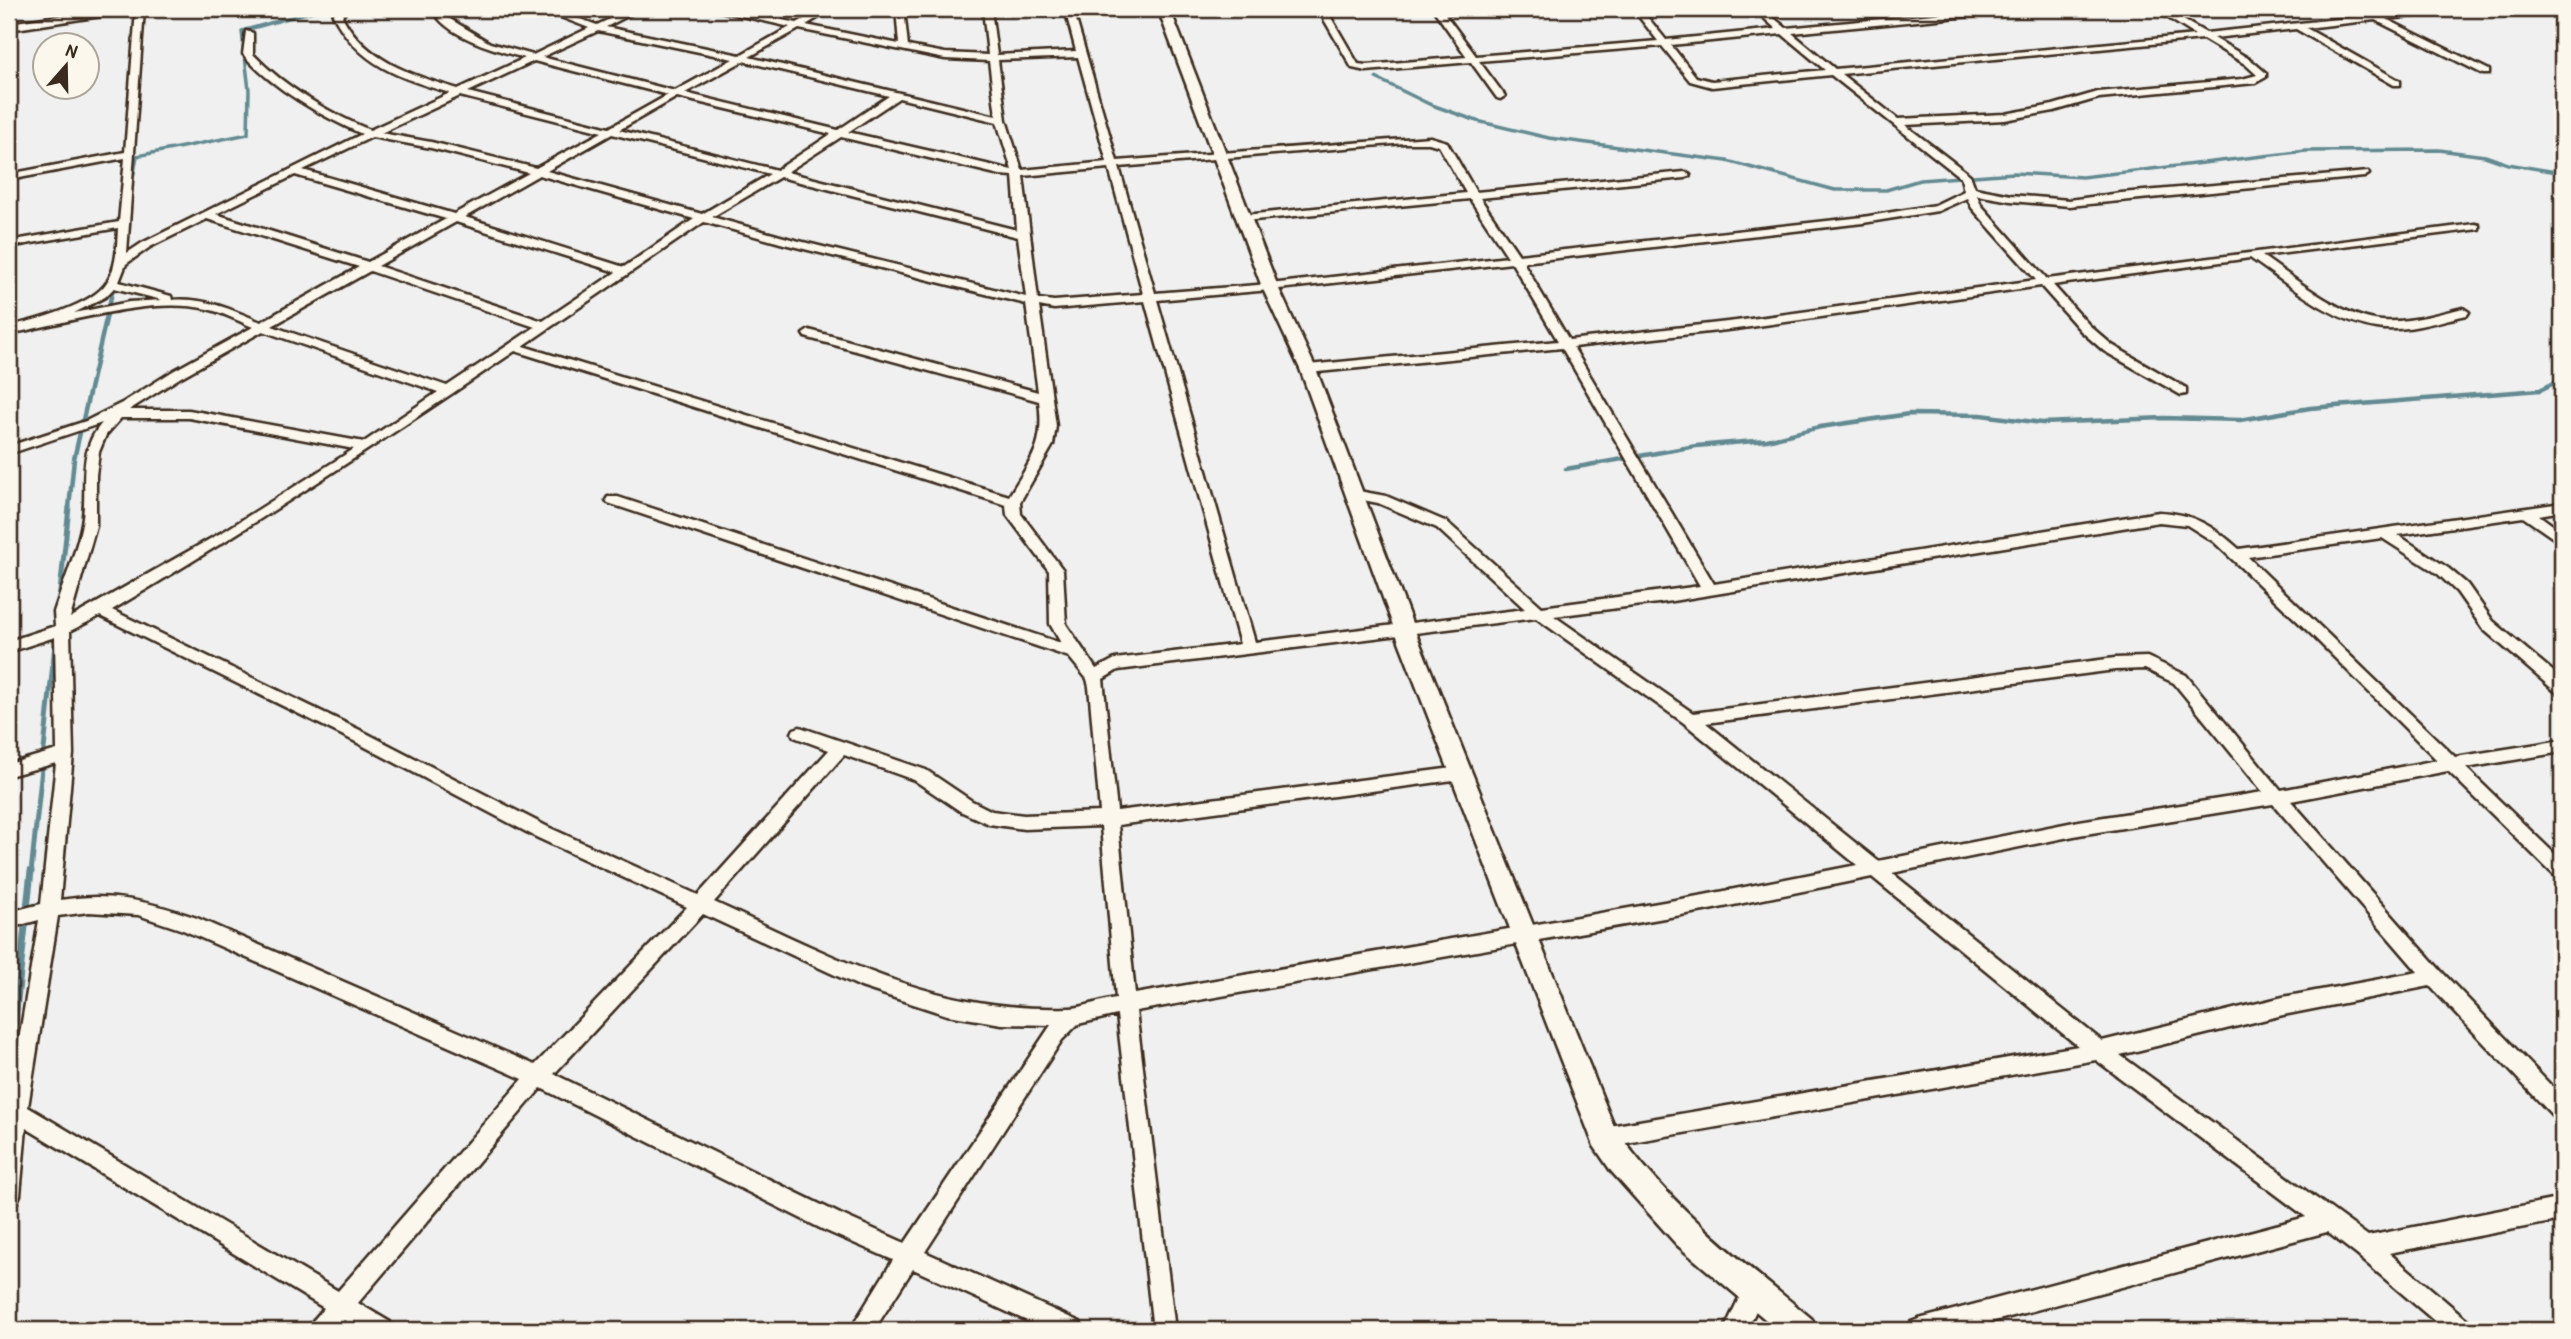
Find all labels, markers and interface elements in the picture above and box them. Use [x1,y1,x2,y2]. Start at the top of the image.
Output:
north arrow [32,32,102,102]
text: N [63,36,81,64]

